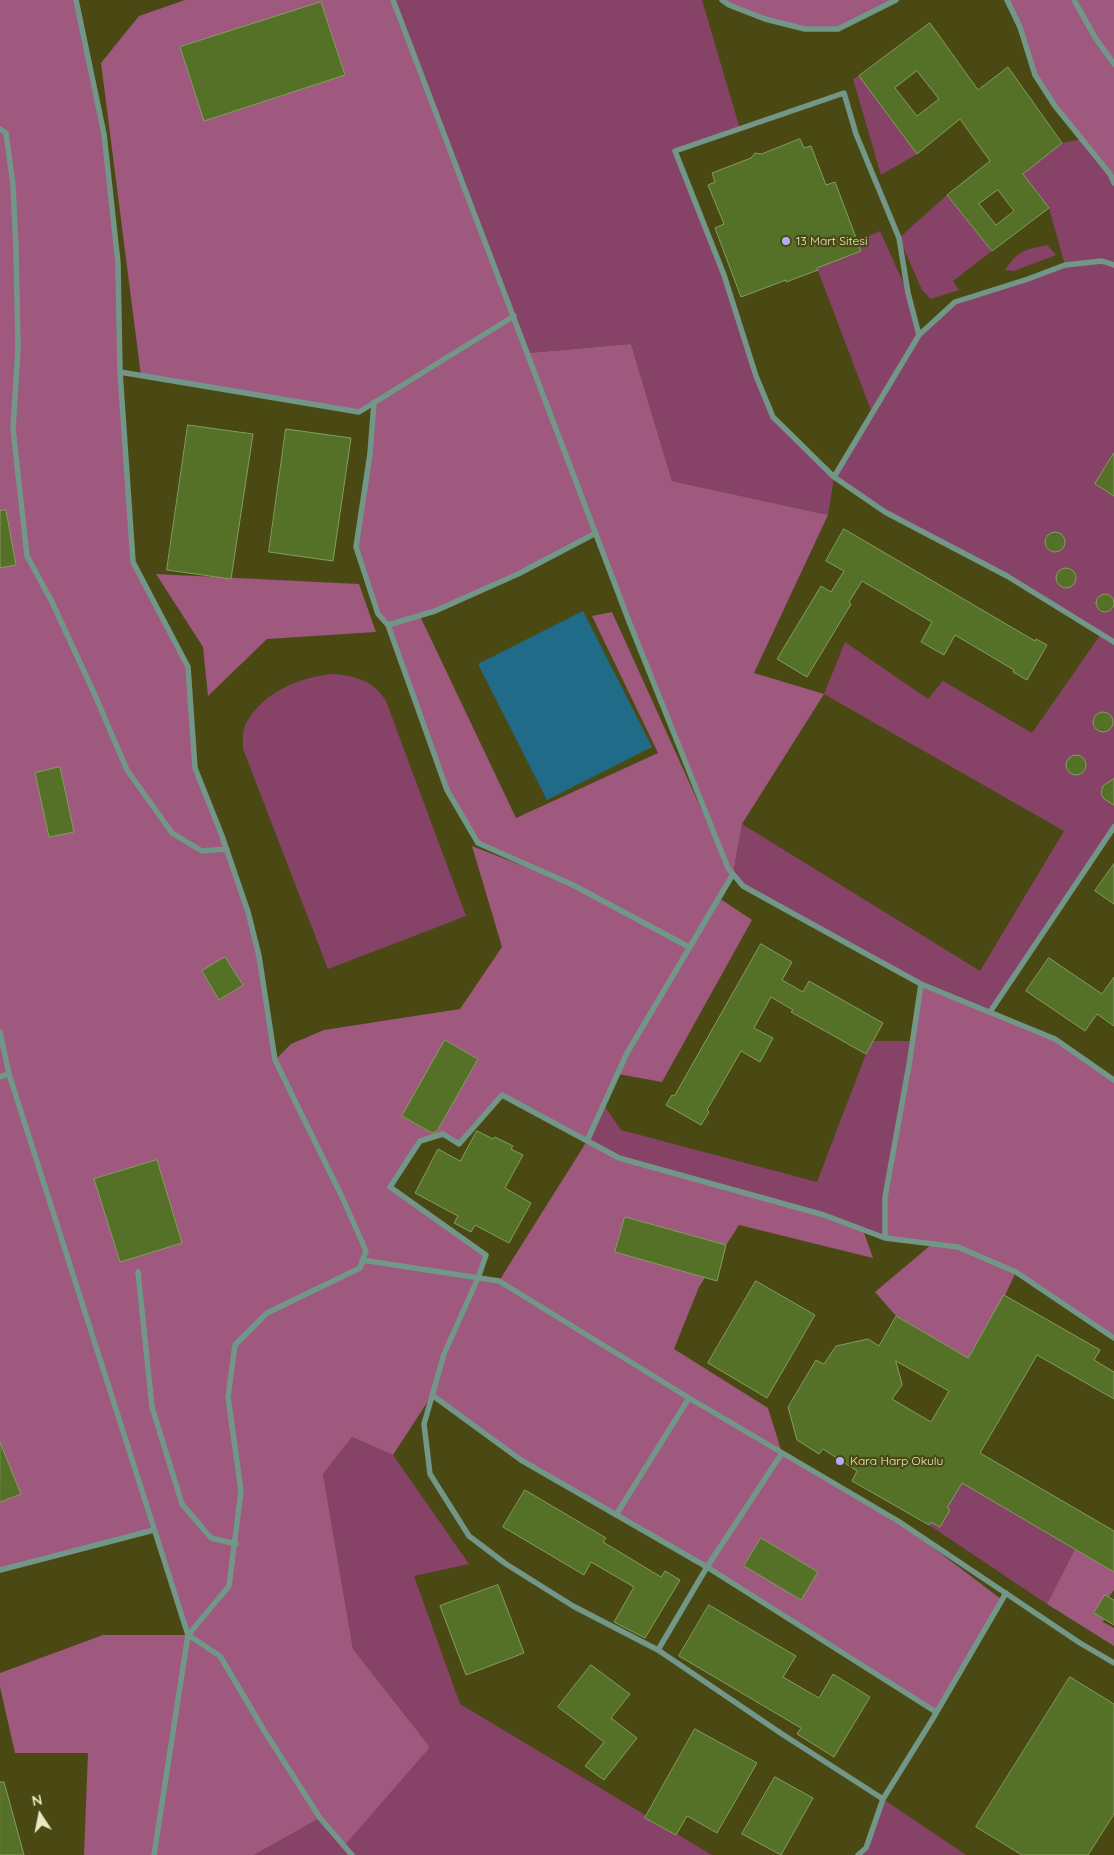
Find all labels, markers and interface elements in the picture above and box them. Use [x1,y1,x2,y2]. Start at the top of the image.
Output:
place label: 13 Mart Sitesi [796,234,867,248]
marker: 13 Mart Sitesi [780,235,792,247]
place label: Kara Harp Okulu [850,1454,943,1468]
marker: Kara Harp Okulu [834,1455,846,1467]
north arrow [15,1790,65,1840]
text: N [30,1790,44,1810]

